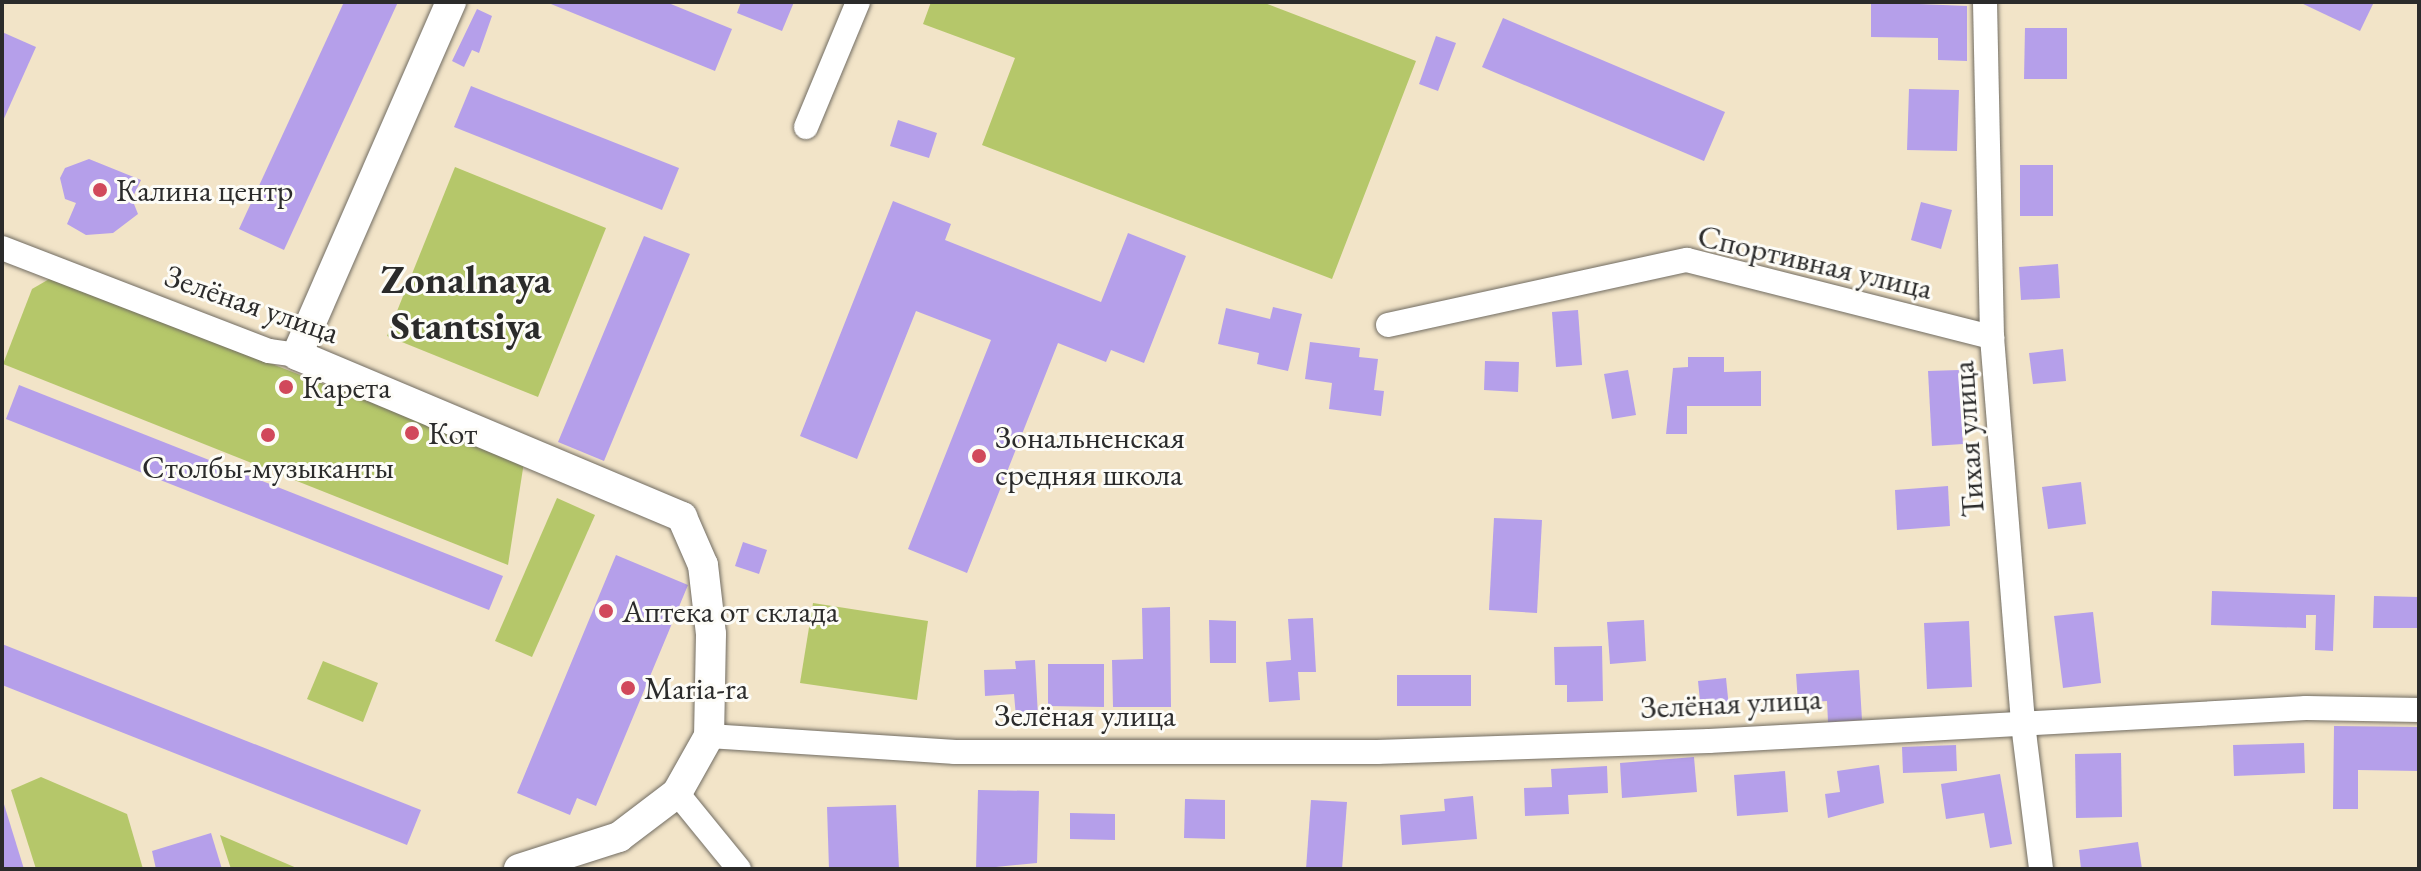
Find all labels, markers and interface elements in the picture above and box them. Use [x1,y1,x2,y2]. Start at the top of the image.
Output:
place label: Калина центр [116,171,293,209]
marker: Калина центр [91,181,109,199]
street label: Спортивная улица [1694,216,1936,308]
district label: Zonalnaya Stantsiya [381,255,551,349]
street label: Зелёная улица [160,256,344,352]
street label: Тихая улица [1943,360,1993,518]
place label: Карета [302,368,391,406]
marker: Карета [277,378,295,396]
place label: Кот [428,414,477,452]
place label: Зональненская средняя школа [995,419,1185,494]
marker: Кот [403,424,421,442]
marker: Столбы-музыканты [259,426,277,444]
marker: Зональненская средняя школа [970,447,988,465]
place label: Столбы-музыканты [142,448,394,486]
place label: Аптека от склада [622,592,839,630]
marker: Аптека от склада [597,602,615,620]
place label: Maria-ra [644,669,748,707]
marker: Maria-ra [619,679,637,697]
street label: Зелёная улица [1639,679,1823,727]
street label: Зелёная улица [994,696,1176,734]

